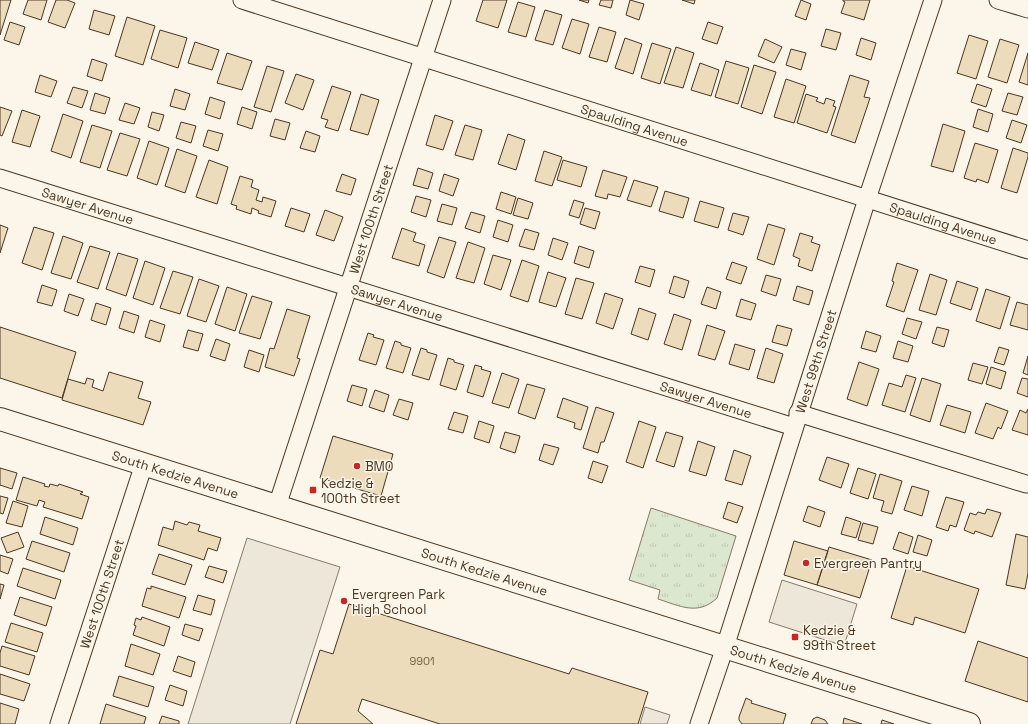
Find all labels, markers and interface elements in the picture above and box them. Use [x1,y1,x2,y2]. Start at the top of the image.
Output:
street label: Spaulding Avenue [579,100,691,150]
street label: West 100th Street [345,162,396,276]
street label: Sawyer Avenue [40,183,136,228]
street label: Spaulding Avenue [887,198,999,248]
street label: Sawyer Avenue [349,280,445,325]
street label: West 99th Street [791,307,840,415]
street label: Sawyer Avenue [658,377,754,422]
street label: South Kedzie Avenue [110,446,241,502]
place label: BMO [365,458,394,475]
marker: BMO [352,461,362,471]
place label: Kedzie & 100th Street [321,475,400,507]
marker: Kedzie & 100th Street [308,485,318,495]
street label: West 100th Street [76,537,127,651]
street label: South Kedzie Avenue [419,544,550,599]
place label: Evergreen Pantry [814,555,922,572]
marker: Evergreen Pantry [801,558,811,568]
place label: Evergreen Park High School [352,586,445,618]
marker: Evergreen Park High School [339,596,349,606]
place label: Kedzie & 99th Street [803,622,876,654]
marker: Kedzie & 99th Street [790,632,800,642]
street label: South Kedzie Avenue [728,641,859,697]
house number: 9901 [409,654,435,668]

